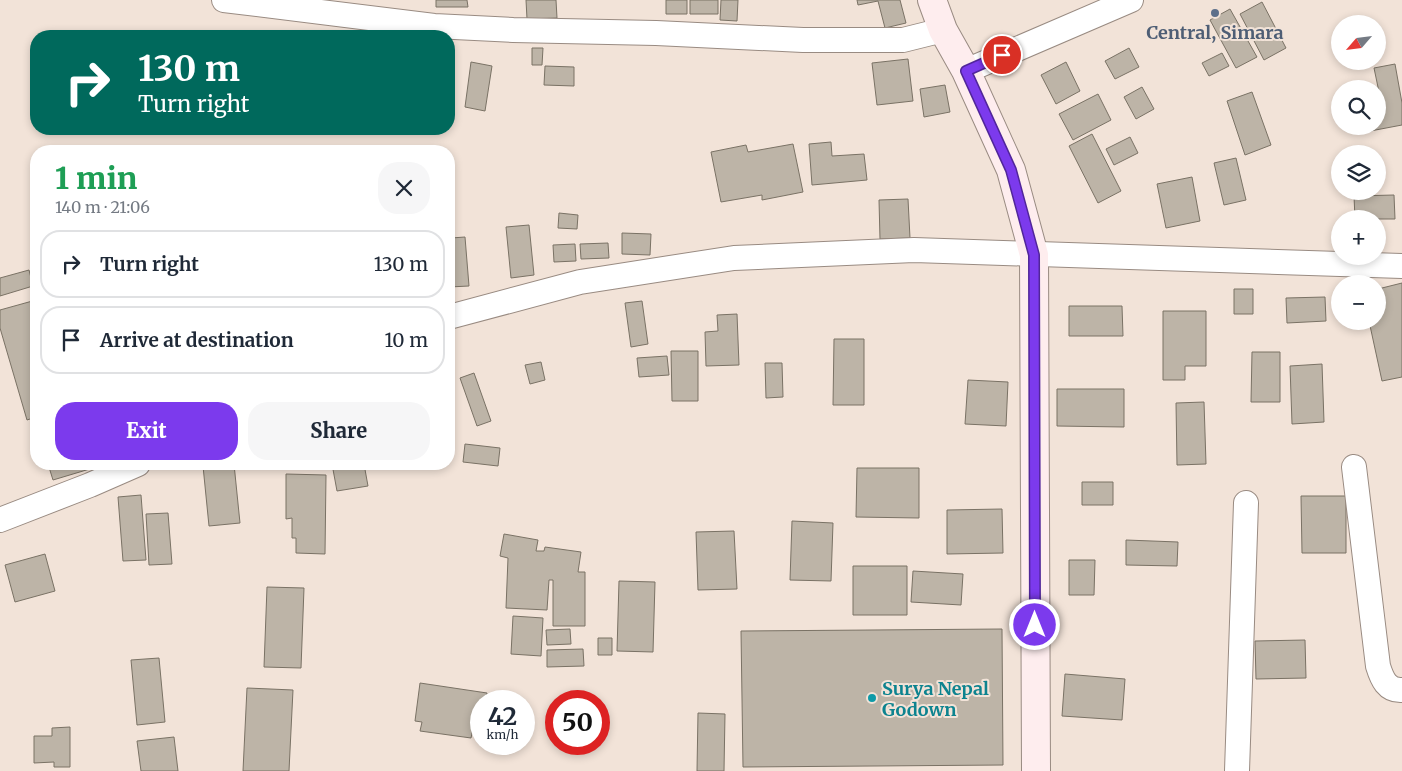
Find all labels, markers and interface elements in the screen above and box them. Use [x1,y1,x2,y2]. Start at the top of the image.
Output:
marker: Central, Simara [1209,7,1221,19]
north arrow [1331,15,1386,70]
map controls [1331,15,1386,330]
place label: Central, Simara [1146,21,1284,44]
pin [981,34,1023,76]
icon: arrive [988,41,1016,69]
text: 130 m [138,47,240,91]
icon: right [55,50,120,115]
button: search [1331,80,1386,135]
text: Turn right [138,90,249,118]
button: layers [1331,145,1386,200]
text: 1 min [55,159,137,197]
button: close [378,162,430,214]
text: 140 m · 21:06 [55,197,150,217]
button: + [1331,210,1386,265]
icon: right [57,250,85,278]
text: Turn right [100,252,199,276]
text: 130 m [374,252,428,276]
button: − [1331,275,1386,330]
icon: arrive [57,326,85,354]
text: Arrive at destination [100,328,294,352]
text: 10 m [385,328,428,352]
button: Exit [55,402,238,460]
button: Share [248,402,430,460]
position arrow [1008,598,1060,650]
place label: Surya Nepal Godown [882,677,989,721]
speed limit sign: 50 [545,690,610,755]
marker: Surya Nepal Godown [866,692,878,704]
text: 42 [488,700,517,732]
text: km/h [487,727,518,742]

